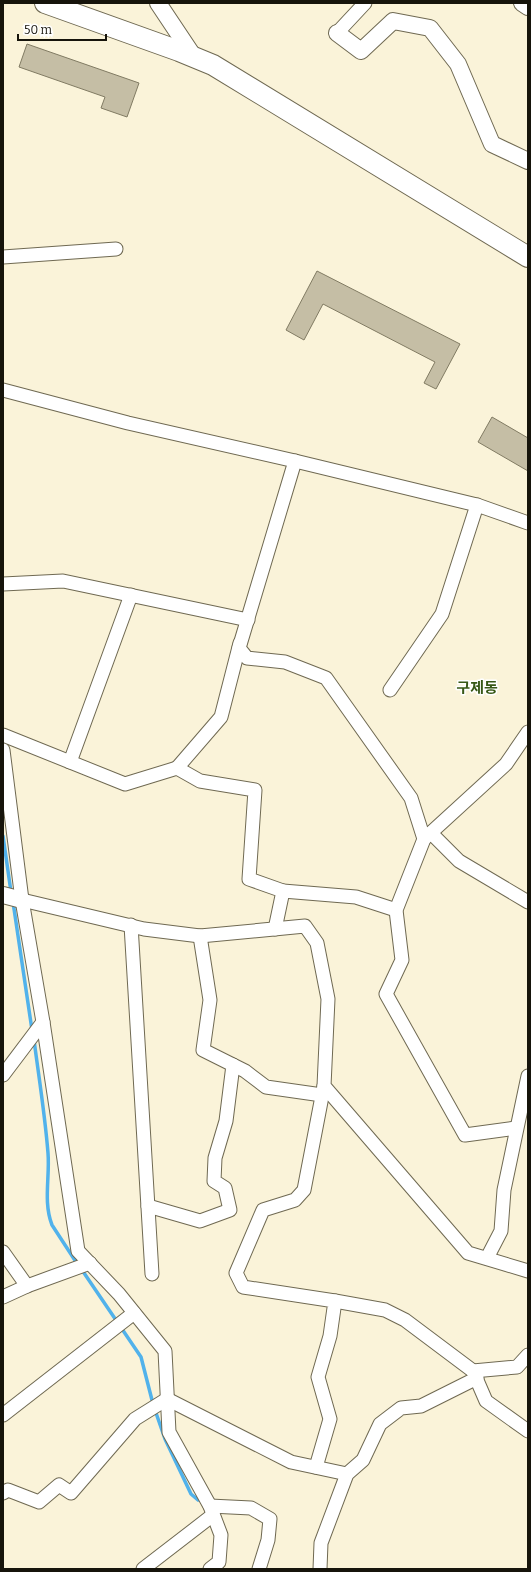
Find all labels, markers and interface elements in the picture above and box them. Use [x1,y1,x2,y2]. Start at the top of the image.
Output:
scale bar [18,16,106,42]
text: 50 m [24,23,53,37]
district label: 구제동 [456,679,498,697]

